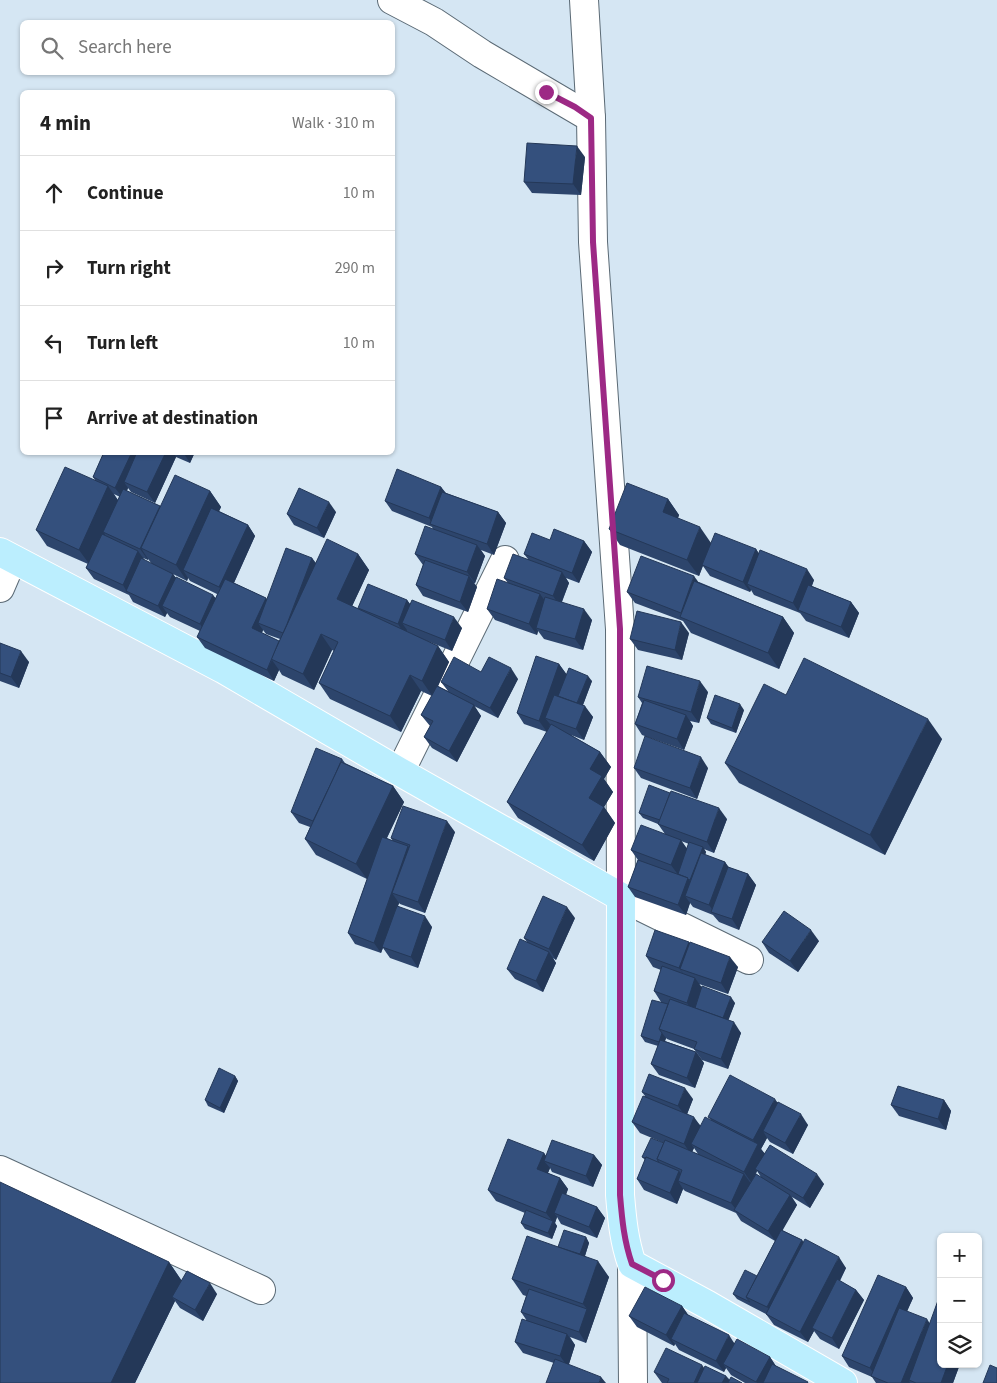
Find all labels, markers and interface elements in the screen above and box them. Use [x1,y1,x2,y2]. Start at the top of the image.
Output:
search box [20,20,395,75]
icon: search [38,34,66,62]
text: Search here [78,34,172,61]
route end [535,81,558,104]
text: 4 min [40,108,91,138]
text: Walk · 310 m [292,112,375,134]
icon: ahead [40,179,68,207]
text: Continue [87,180,164,207]
text: 10 m [343,182,375,204]
icon: right [40,254,68,282]
text: Turn right [87,255,171,282]
text: 290 m [335,257,375,279]
icon: left [40,329,68,357]
text: Turn left [87,330,158,357]
text: 10 m [343,332,375,354]
icon: arrive [40,404,68,432]
text: Arrive at destination [87,405,258,432]
map controls [937,1233,982,1368]
button: + [937,1233,982,1278]
route start [652,1269,675,1292]
button: − [937,1278,982,1323]
button: layers [937,1323,982,1368]

